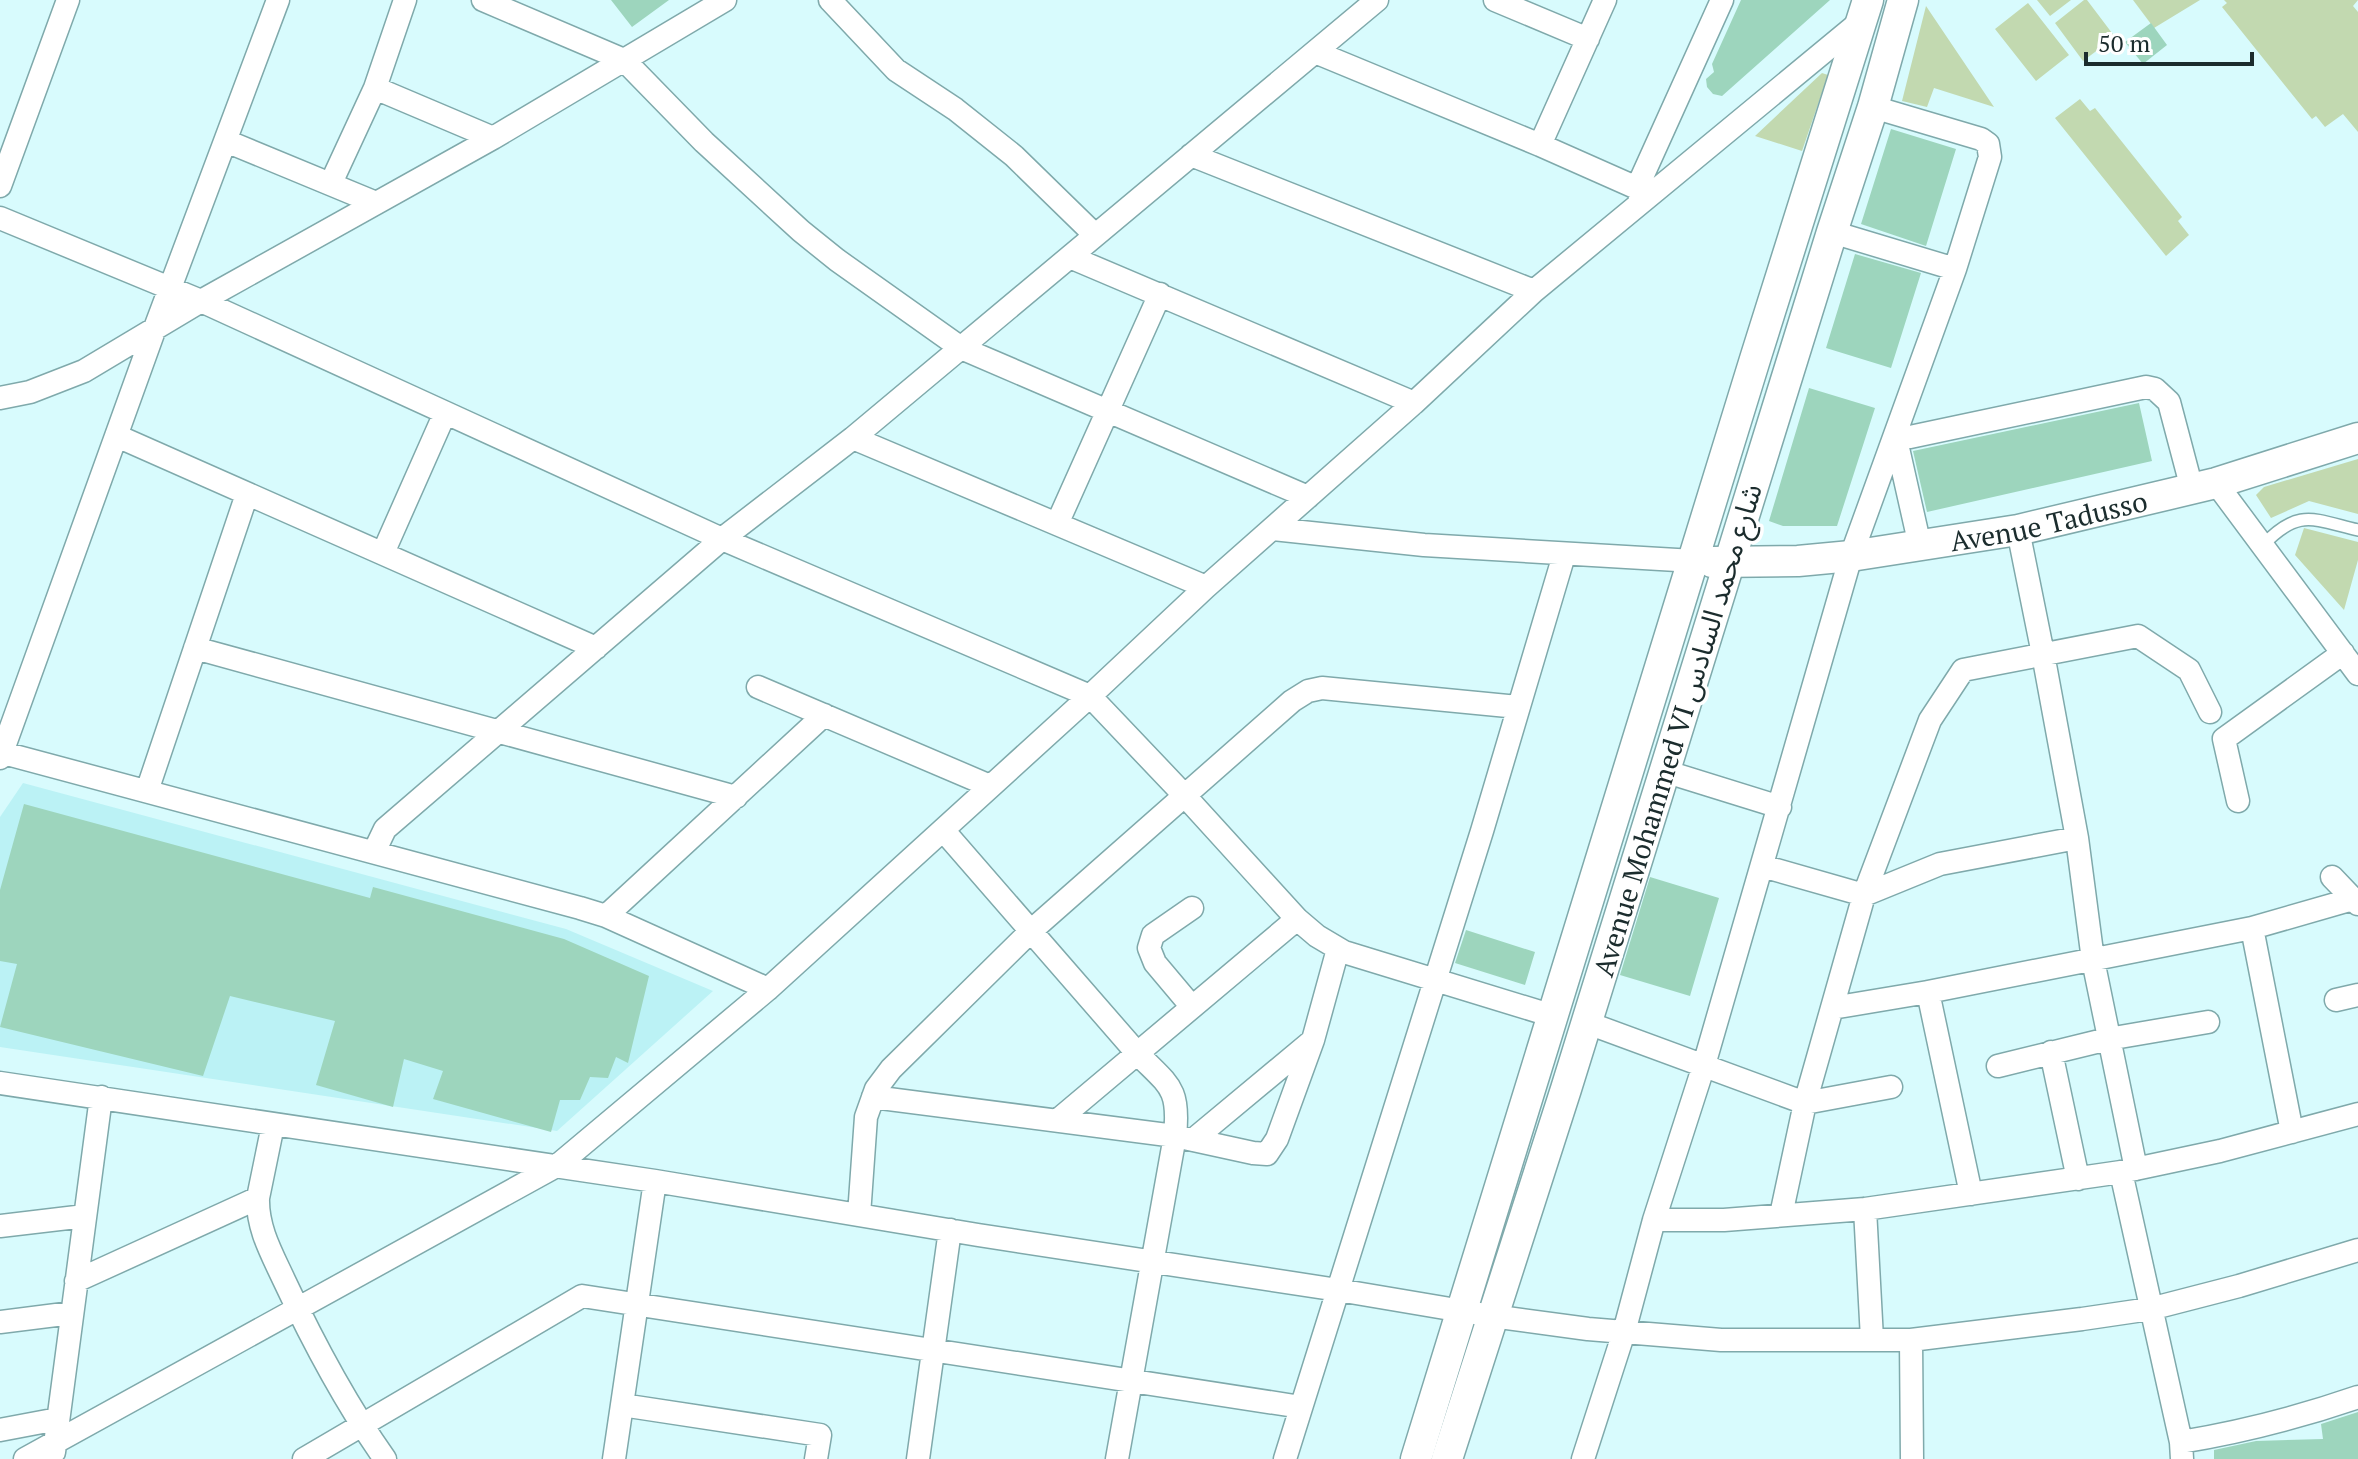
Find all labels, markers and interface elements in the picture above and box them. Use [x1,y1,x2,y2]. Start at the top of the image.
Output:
scale bar [2086,16,2252,66]
text: 50 m [2098,27,2150,59]
street label: Avenue Mohammed VI شارع محمد السادس [1584,479,1773,982]
street label: Avenue Tadusso [1947,482,2151,559]

